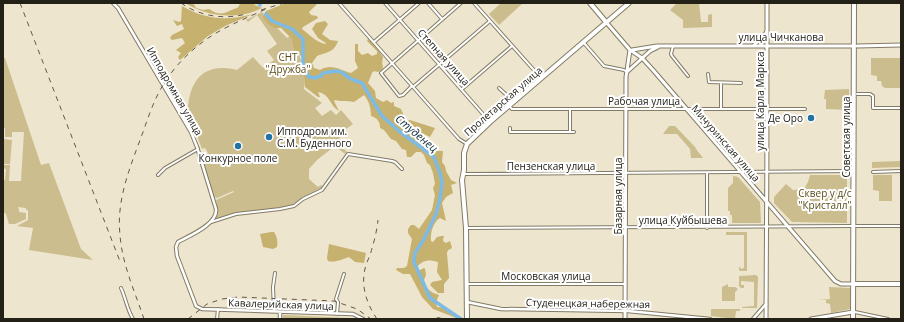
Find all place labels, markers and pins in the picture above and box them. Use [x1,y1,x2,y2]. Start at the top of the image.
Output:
place label: Де Оро [768,111,803,125]
marker: Де Оро [806,113,816,123]
place label: Ипподром им. С.М. Буденного [277,124,352,150]
marker: Ипподром им. С.М. Буденного [264,132,274,142]
marker: Конкурное поле [233,141,243,151]
place label: Конкурное поле [199,151,278,165]

